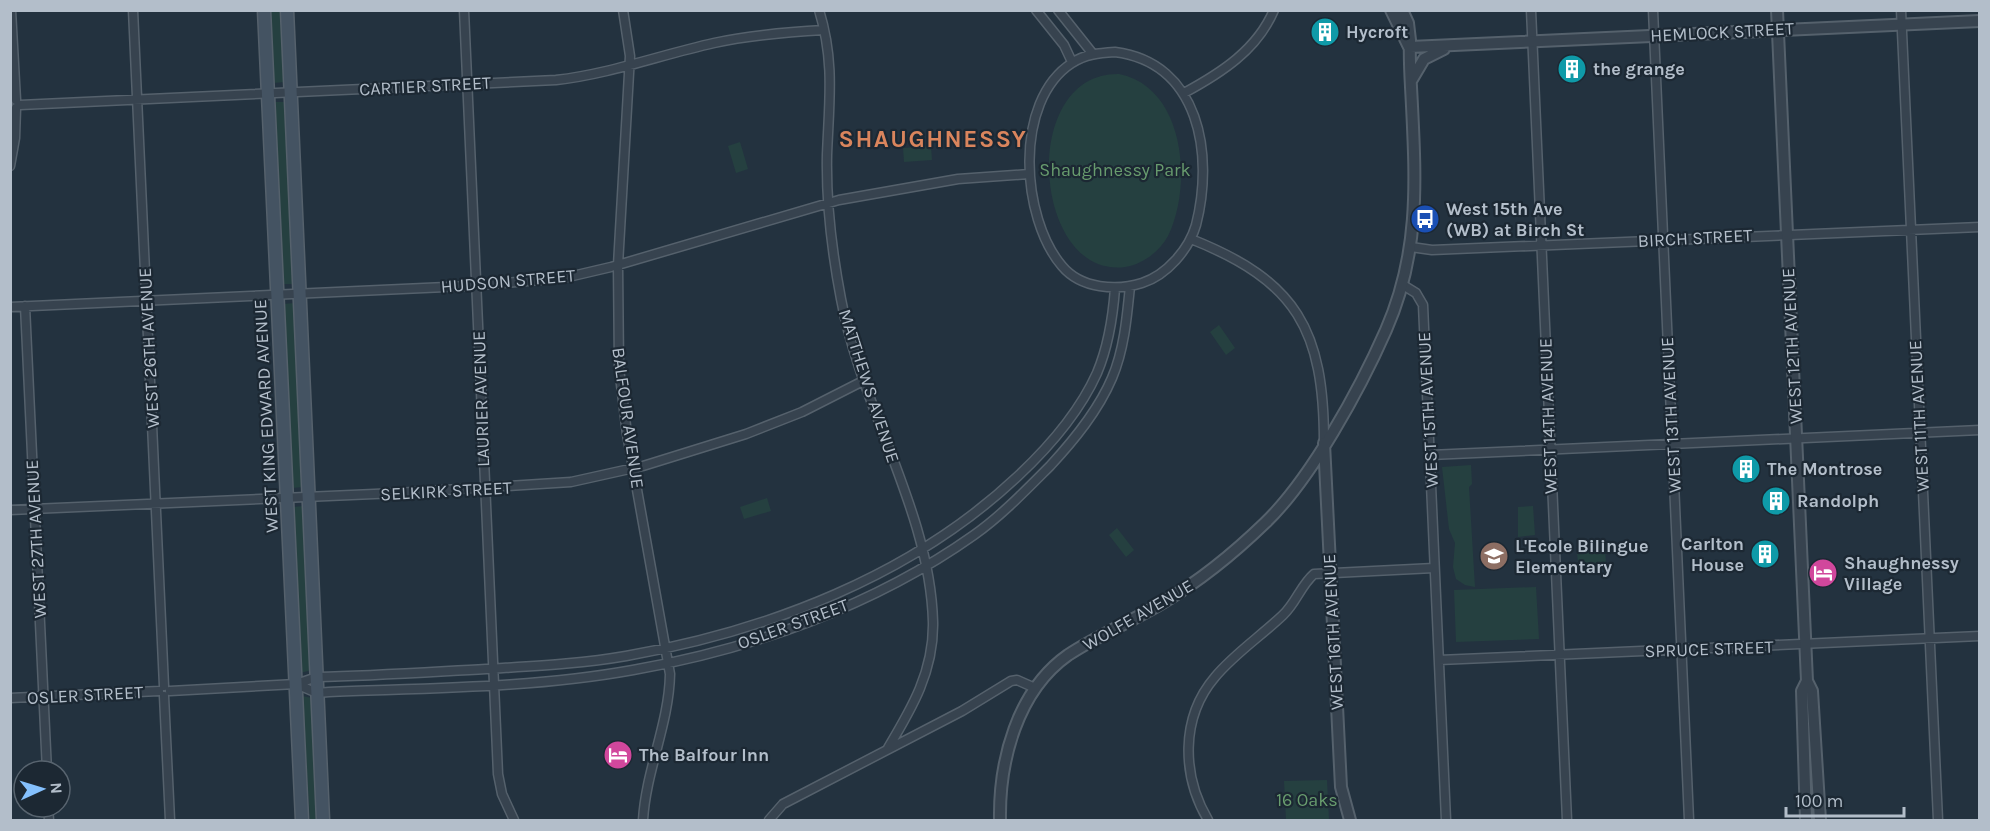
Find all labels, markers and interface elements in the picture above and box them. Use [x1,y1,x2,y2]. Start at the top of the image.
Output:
building icon: Hycroft [1309,16,1341,48]
street label: HEMLOCK STREET [1650,17,1794,47]
place label: Hycroft [1346,21,1408,43]
building icon: the grange [1556,53,1588,85]
place label: the grange [1593,58,1685,80]
street label: CARTIER STREET [358,72,492,100]
district label: SHAUGHNESSY [839,125,1027,153]
park label: Shaughnessy Park [1039,159,1191,181]
place label: West 15th Ave (WB) at Birch St [1446,198,1584,241]
bus stop icon: West 15th Ave (WB) at Birch St [1409,203,1441,235]
street label: BIRCH STREET [1637,224,1753,252]
street label: HUDSON STREET [440,264,576,298]
street label: WEST 26TH AVENUE [134,267,164,429]
street label: WEST 12TH AVENUE [1777,267,1807,425]
street label: WEST KING EDWARD AVENUE [249,299,283,533]
street label: MATTHEWS AVENUE [834,306,904,466]
street label: LAURIER AVENUE [468,331,494,467]
street label: WEST 15TH AVENUE [1413,331,1443,489]
street label: WEST 13TH AVENUE [1656,336,1686,494]
street label: WEST 14TH AVENUE [1534,338,1562,494]
street label: WEST 11TH AVENUE [1904,340,1934,492]
street label: BALFOUR AVENUE [607,346,649,490]
building icon: The Montrose [1730,453,1762,485]
place label: The Montrose [1767,458,1882,480]
street label: WEST 27TH AVENUE [21,459,51,619]
street label: SELKIRK STREET [380,477,512,505]
building icon: Randolph [1760,485,1792,517]
place label: Randolph [1797,490,1879,512]
place label: Carlton House [1681,533,1744,576]
place label: L'Ecole Bilingue Elementary [1515,535,1648,578]
building icon: Carlton House [1749,538,1781,570]
school or university icon: L'Ecole Bilingue Elementary [1478,540,1510,572]
place label: Shaughnessy Village [1844,552,1959,595]
street label: WEST 16TH AVENUE [1318,553,1348,711]
hotel icon: Shaughnessy Village [1807,557,1839,589]
street label: WOLFE AVENUE [1079,574,1197,656]
street label: OSLER STREET [735,594,851,654]
street label: SPRUCE STREET [1644,636,1774,662]
street label: OSLER STREET [26,681,144,709]
hotel icon: The Balfour Inn [602,739,634,771]
place label: The Balfour Inn [639,744,769,766]
north arrow [12,759,72,819]
scale bar [1786,780,1904,818]
text: N [47,782,66,794]
park label: 16 Oaks [1276,789,1338,811]
text: 100 m [1795,790,1843,812]

